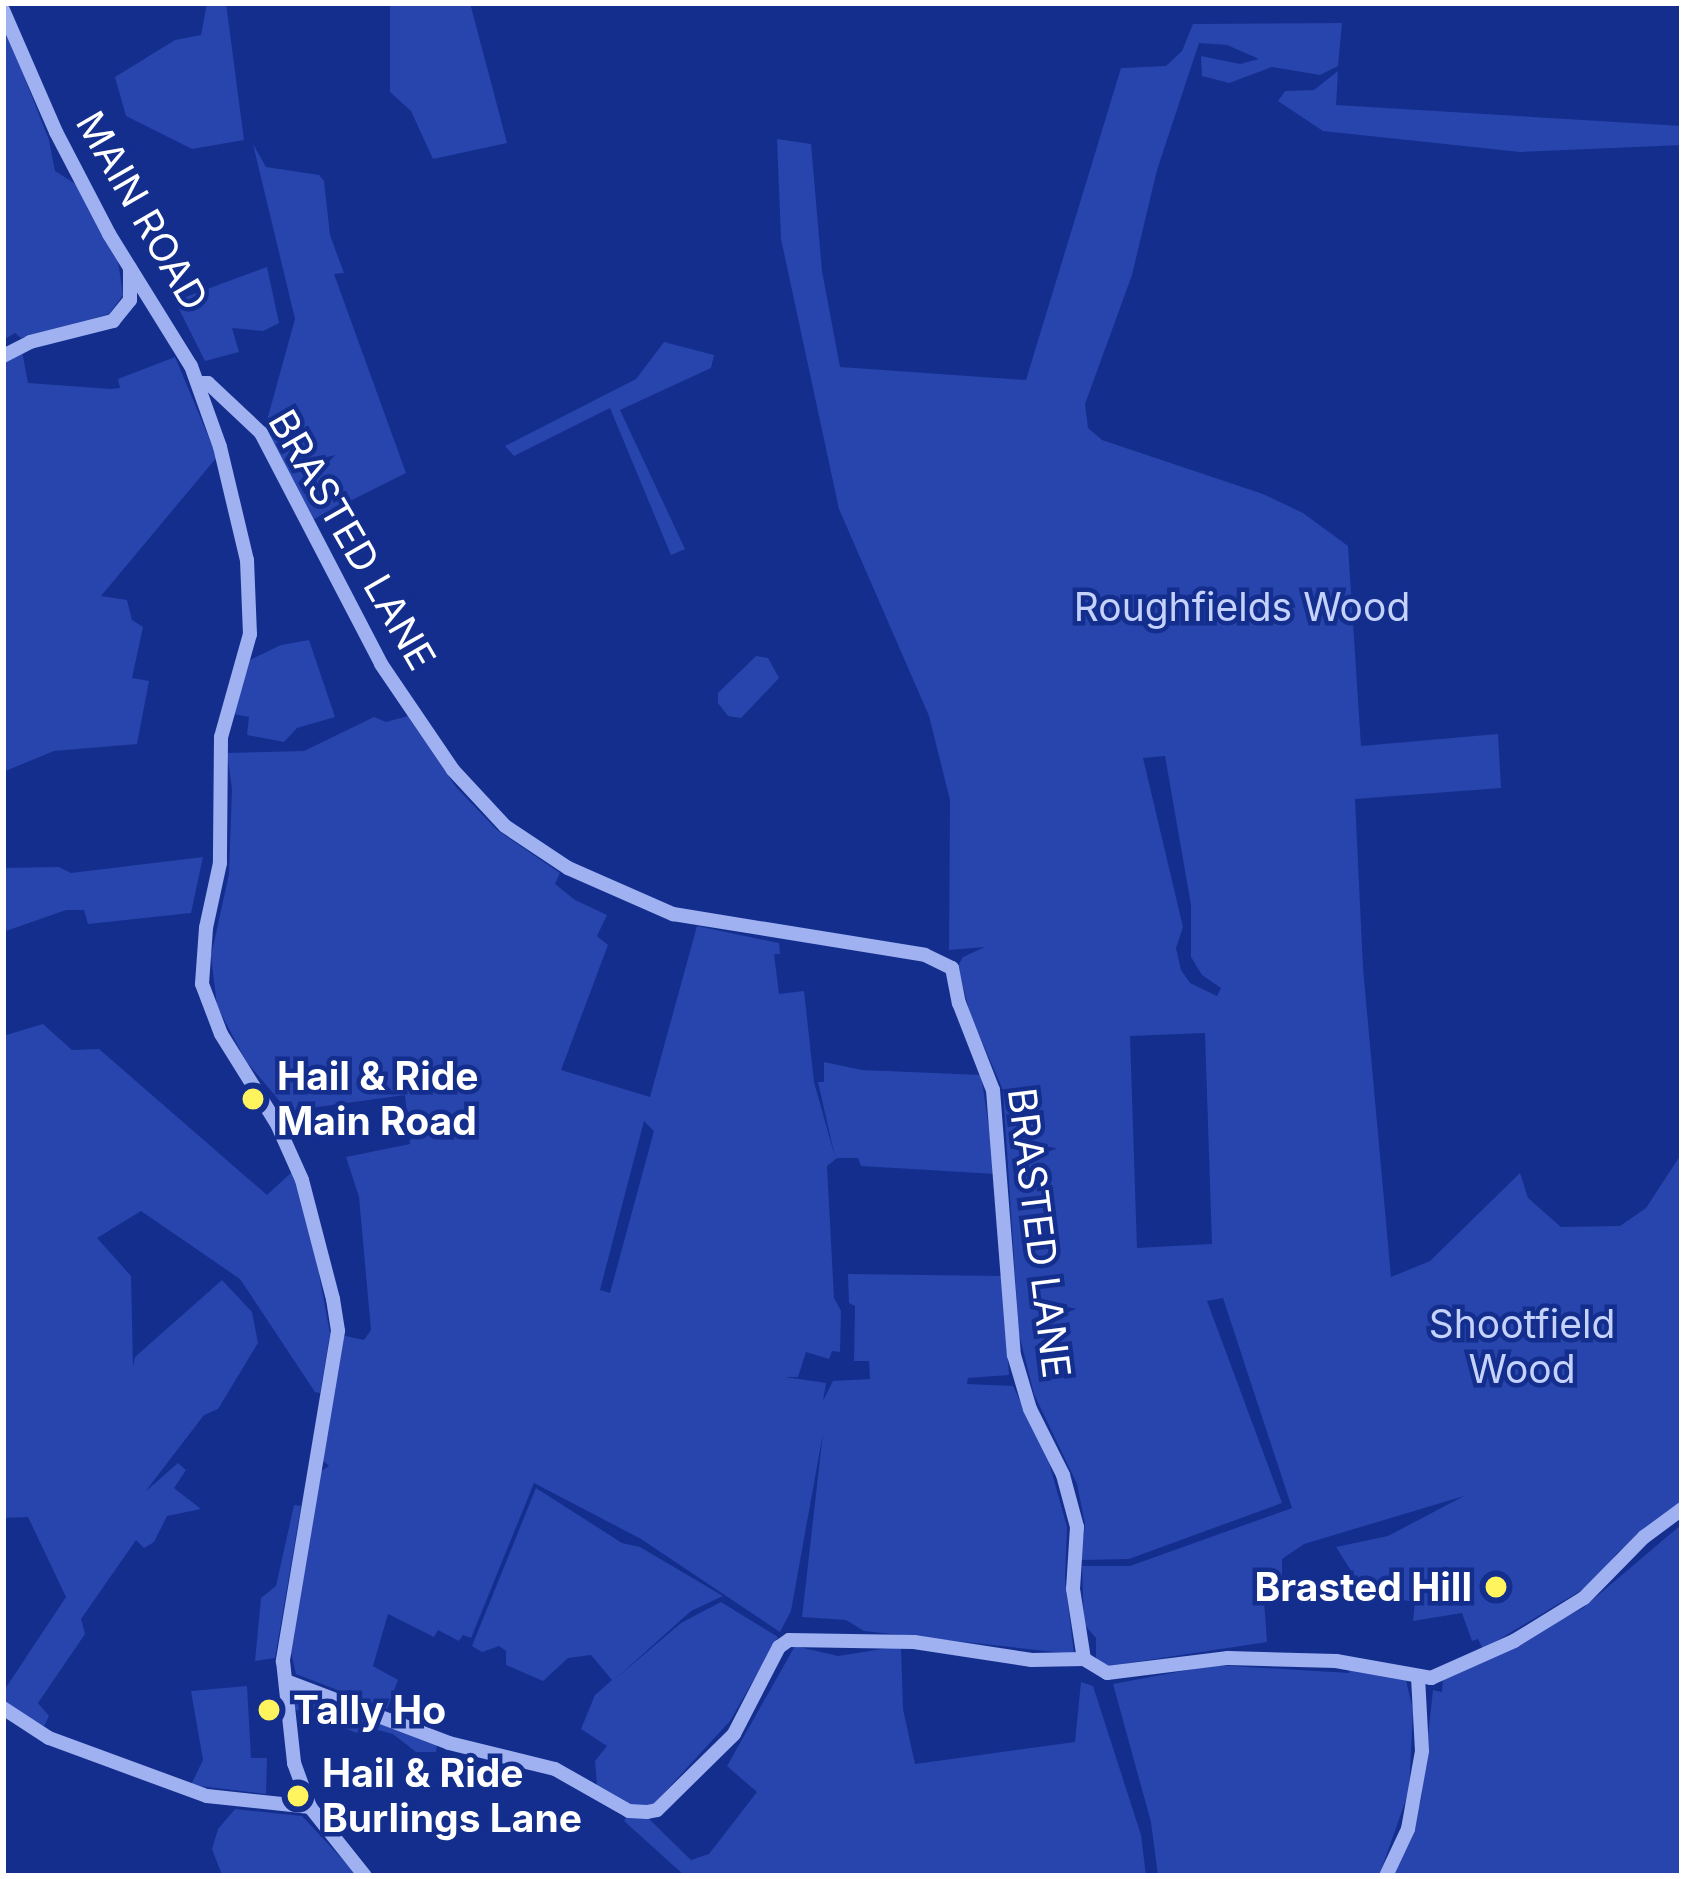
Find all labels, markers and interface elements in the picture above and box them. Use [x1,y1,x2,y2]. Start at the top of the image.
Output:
street label: MAIN ROAD [66,103,218,319]
street label: BRASTED LANE [259,402,445,678]
park label: Roughfields Wood [1074,584,1410,630]
place label: Hail & Ride Main Road [277,1054,479,1145]
street label: BRASTED LANE [998,1085,1080,1381]
marker: Hail & Ride Main Road [240,1086,266,1112]
park label: Shootfield Wood [1429,1302,1615,1393]
place label: Brasted Hill [1255,1564,1472,1610]
marker: Brasted Hill [1483,1574,1509,1600]
place label: Tally Ho [293,1687,446,1733]
marker: Tally Ho [256,1697,282,1723]
place label: Hail & Ride Burlings Lane [322,1751,582,1842]
marker: Hail & Ride Burlings Lane [285,1783,311,1809]

